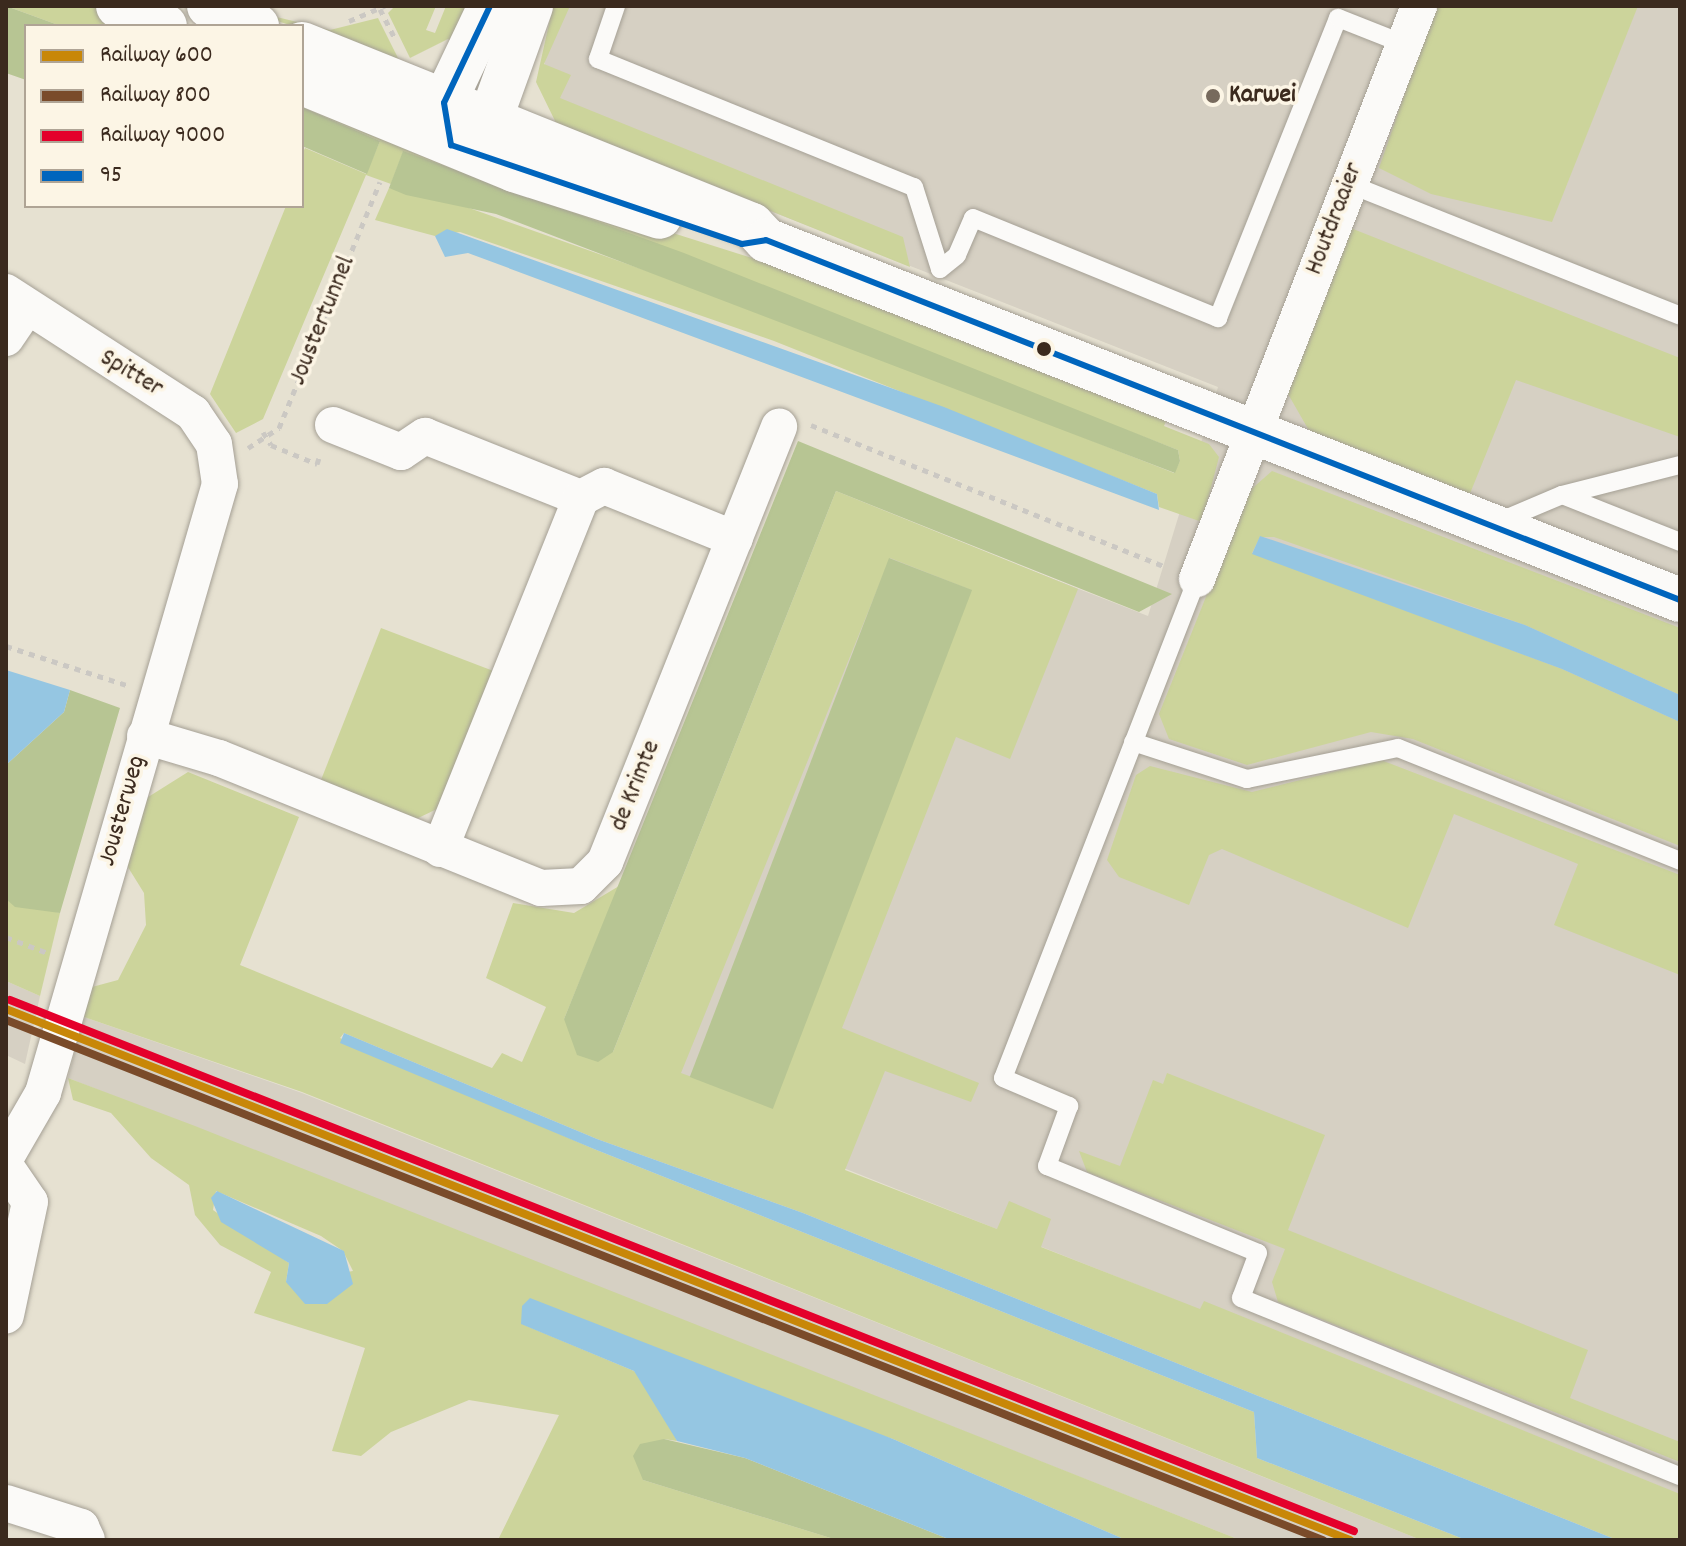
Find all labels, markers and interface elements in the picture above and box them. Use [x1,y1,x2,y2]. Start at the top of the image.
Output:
legend [24,24,304,208]
text: Railway 600 [100,39,213,73]
text: Railway 800 [100,79,211,113]
place label: Karwei [1229,80,1296,112]
marker: Karwei [1204,87,1222,105]
text: Railway 9000 [100,119,225,153]
street label: Houtdraaier [1299,158,1371,280]
text: 95 [100,159,122,193]
street label: Joustertunnel [283,252,363,390]
unlabelled marker [1036,341,1052,357]
street label: Spitter [94,343,168,405]
street label: de Krimte [604,736,668,836]
street label: Jousterweg [92,752,154,870]

